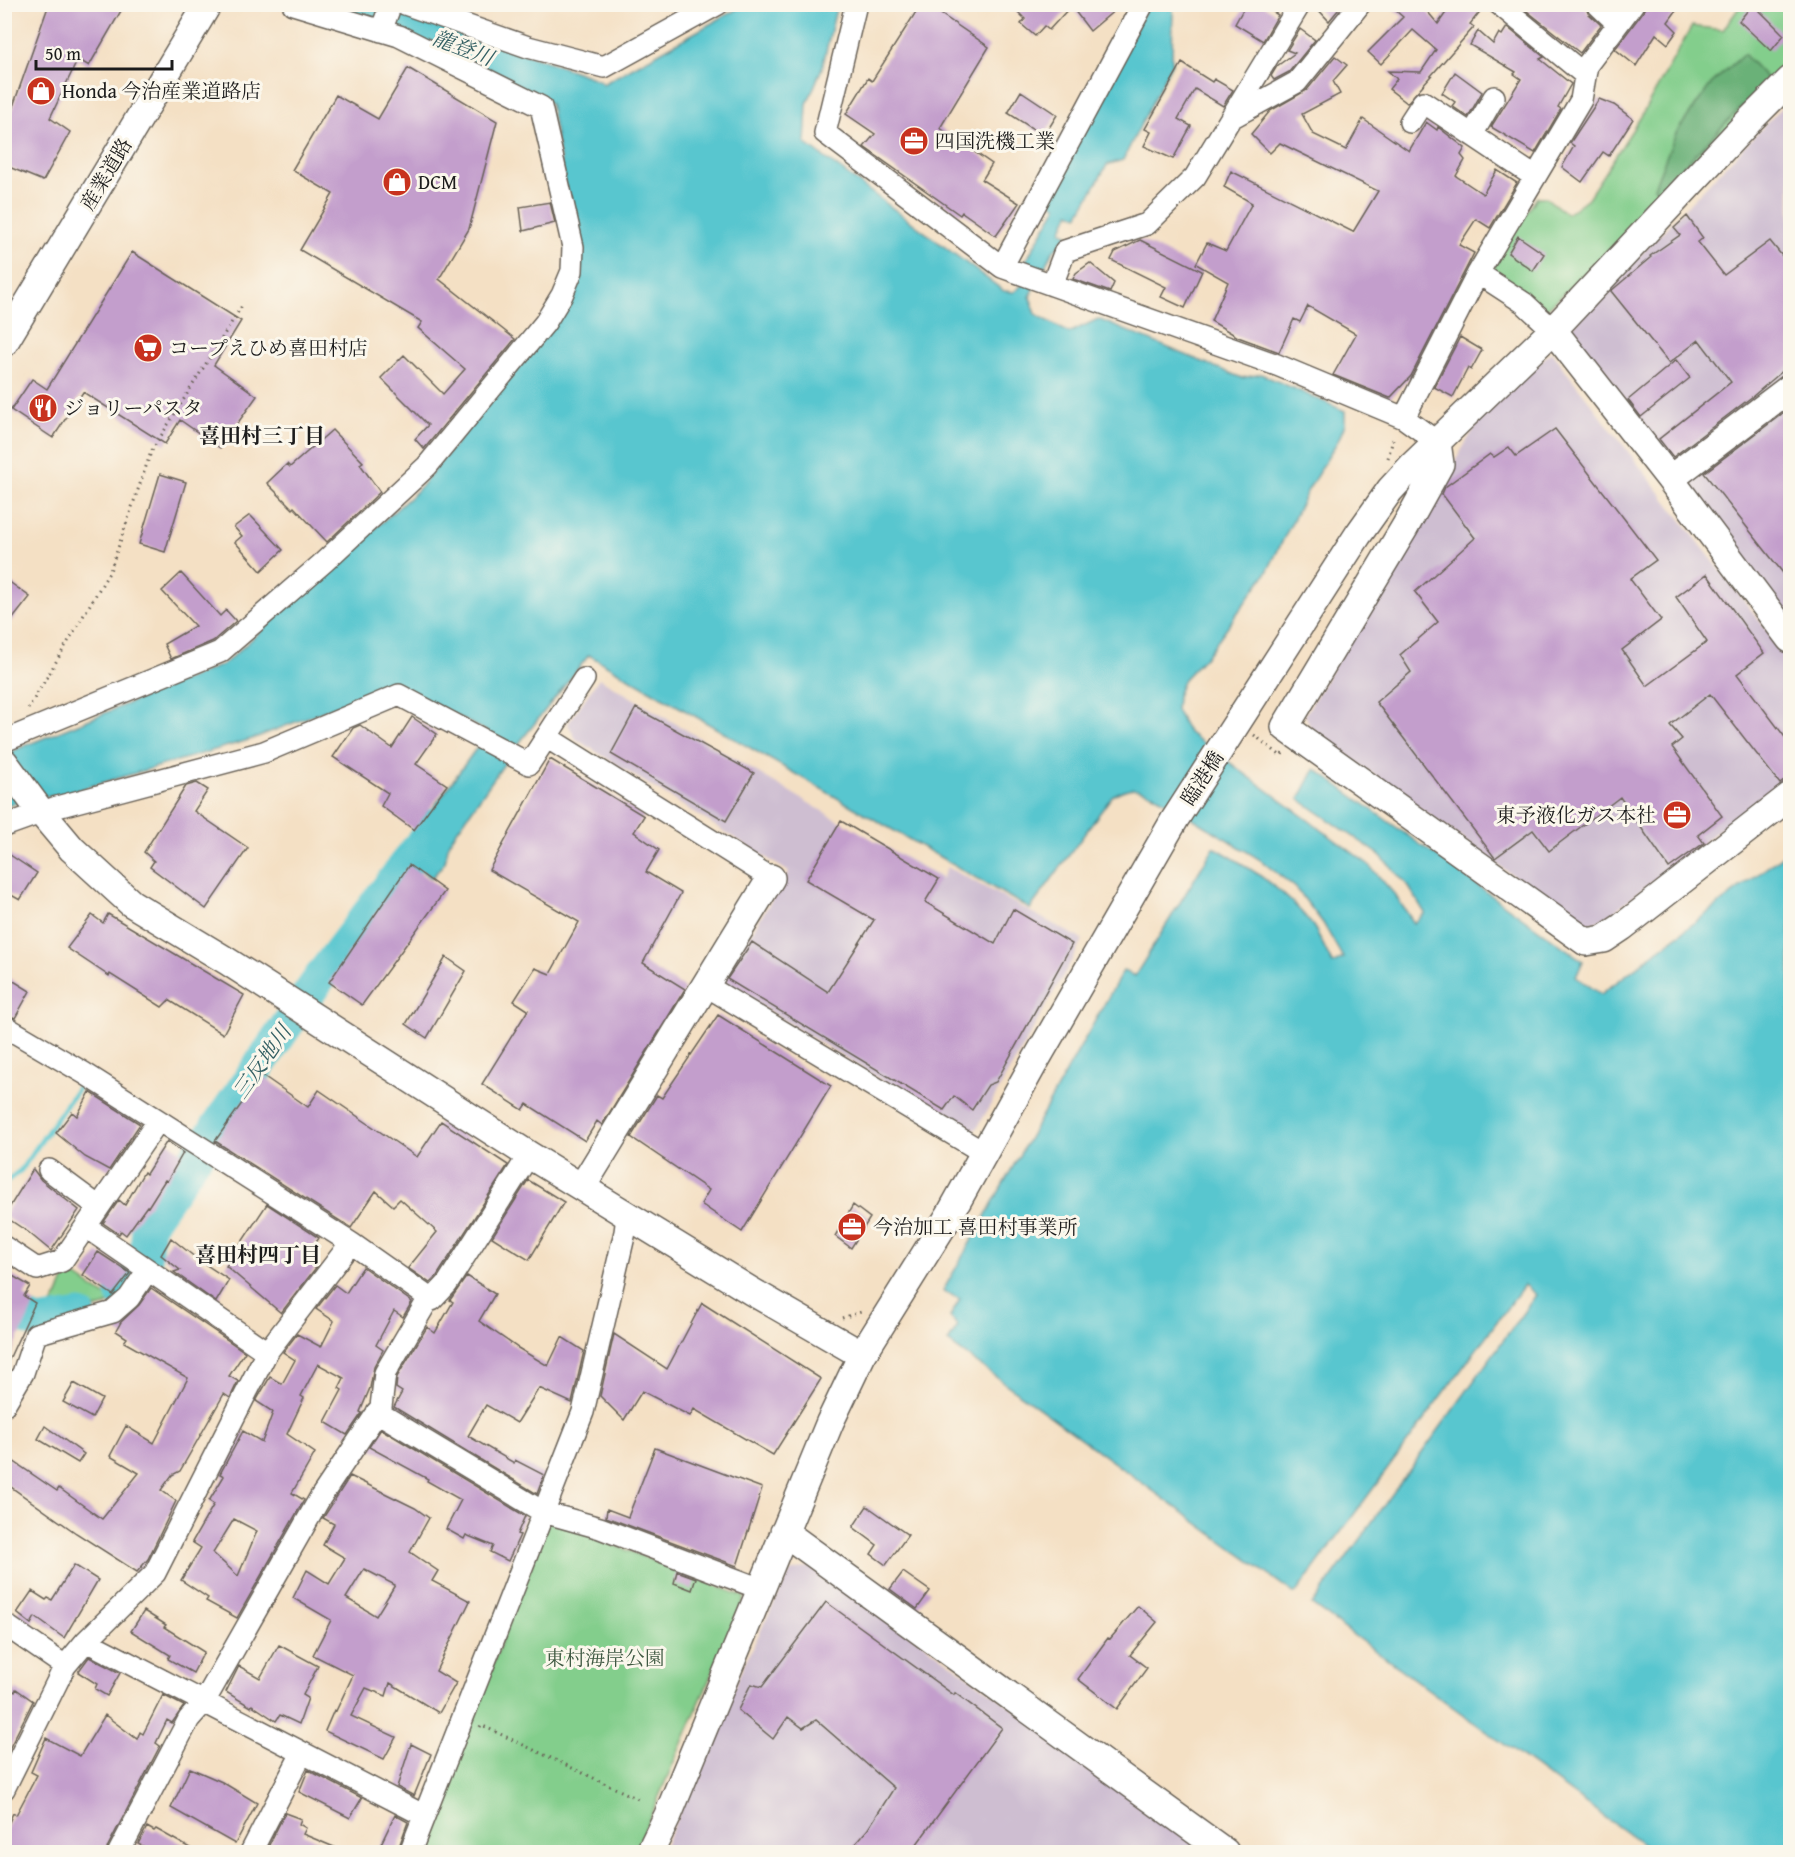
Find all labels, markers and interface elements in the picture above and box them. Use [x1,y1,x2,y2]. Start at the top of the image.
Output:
water label: 龍登川 [428,22,500,74]
scale bar [36,33,172,71]
text: 50 m [45,40,81,67]
shop icon: Honda 今治産業道路店 [25,75,57,107]
place label: Honda 今治産業道路店 [62,76,261,105]
office icon: 四国洗機工業 [898,125,930,157]
place label: 四国洗機工業 [935,126,1055,155]
street label: 産業道路 [73,132,139,215]
shop icon: DCM [381,166,413,198]
place label: DCM [418,167,457,196]
supermarket icon: コープえひめ喜田村店 [132,332,164,364]
place label: コープえひめ喜田村店 [169,333,368,362]
restaurant icon: ジョリーパスタ [27,392,59,424]
place label: ジョリーパスタ [64,393,203,422]
district label: 喜田村三丁目 [199,420,325,451]
street label: 臨港橋 [1173,745,1230,811]
office icon: 東予液化ガス本社 [1661,799,1693,831]
place label: 東予液化ガス本社 [1496,800,1656,829]
water label: 三反地川 [225,1017,300,1105]
office icon: 今治加工 喜田村事業所 [836,1211,868,1243]
place label: 今治加工 喜田村事業所 [873,1212,1077,1241]
district label: 喜田村四丁目 [195,1239,321,1270]
park label: 東村海岸公園 [545,1643,665,1672]

